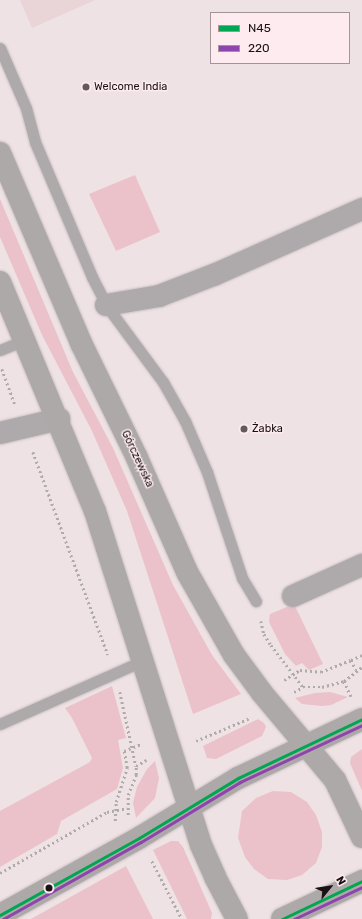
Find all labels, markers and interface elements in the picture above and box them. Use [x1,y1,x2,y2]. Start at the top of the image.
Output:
legend [210,12,350,64]
text: N45 [248,21,271,35]
text: 220 [248,41,270,55]
place label: Welcome India [94,80,167,94]
marker: Welcome India [81,82,91,92]
place label: Żabka [252,422,283,436]
marker: Żabka [239,424,249,434]
street label: Górczewska [118,428,156,490]
north arrow [310,867,350,907]
text: N [333,874,348,887]
unlabelled marker [44,883,54,893]

